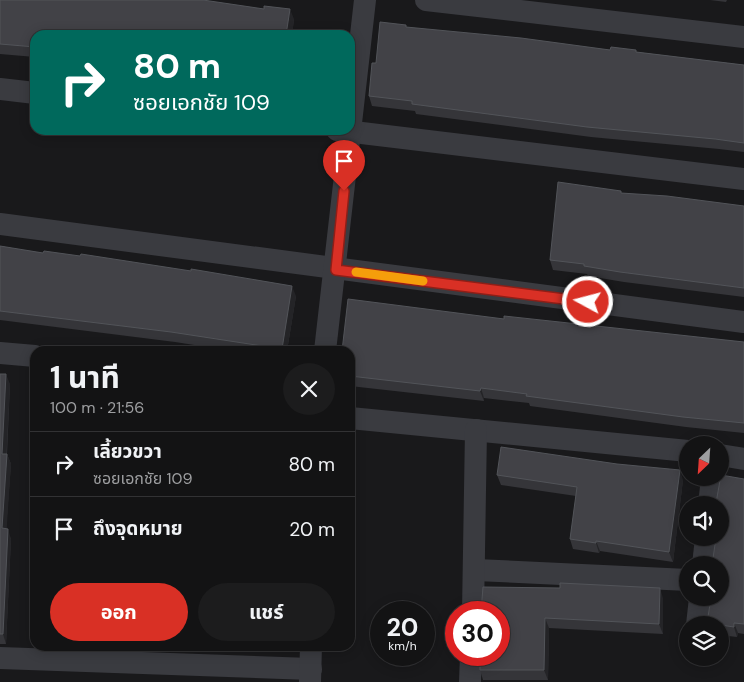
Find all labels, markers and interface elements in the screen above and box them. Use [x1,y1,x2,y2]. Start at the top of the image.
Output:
text: 80 m [133,43,221,89]
icon: right [50,50,115,115]
text: ซอยเอกชัย 109 [133,88,270,117]
pin [323,140,365,191]
icon: arrive [330,147,358,175]
position arrow [561,275,613,327]
text: 1 นาที [50,358,120,397]
button: close [283,363,335,415]
text: 100 m · 21:56 [50,397,144,418]
north arrow [679,436,729,486]
map controls [679,436,729,666]
text: เลี้ยวขวา [93,439,162,464]
icon: right [50,450,78,478]
text: 80 m [288,452,335,477]
text: ซอยเอกชัย 109 [93,468,192,489]
button: sound [679,496,729,546]
icon: arrive [50,515,78,543]
text: ถึงจุดหมาย [93,516,183,541]
text: 20 m [289,517,335,542]
button: search [679,556,729,606]
button: ออก [50,583,188,641]
button: แชร์ [198,583,335,641]
speed limit sign: 30 [445,601,510,666]
text: 20 [387,611,418,644]
button: layers [679,616,729,666]
text: km/h [388,638,417,654]

